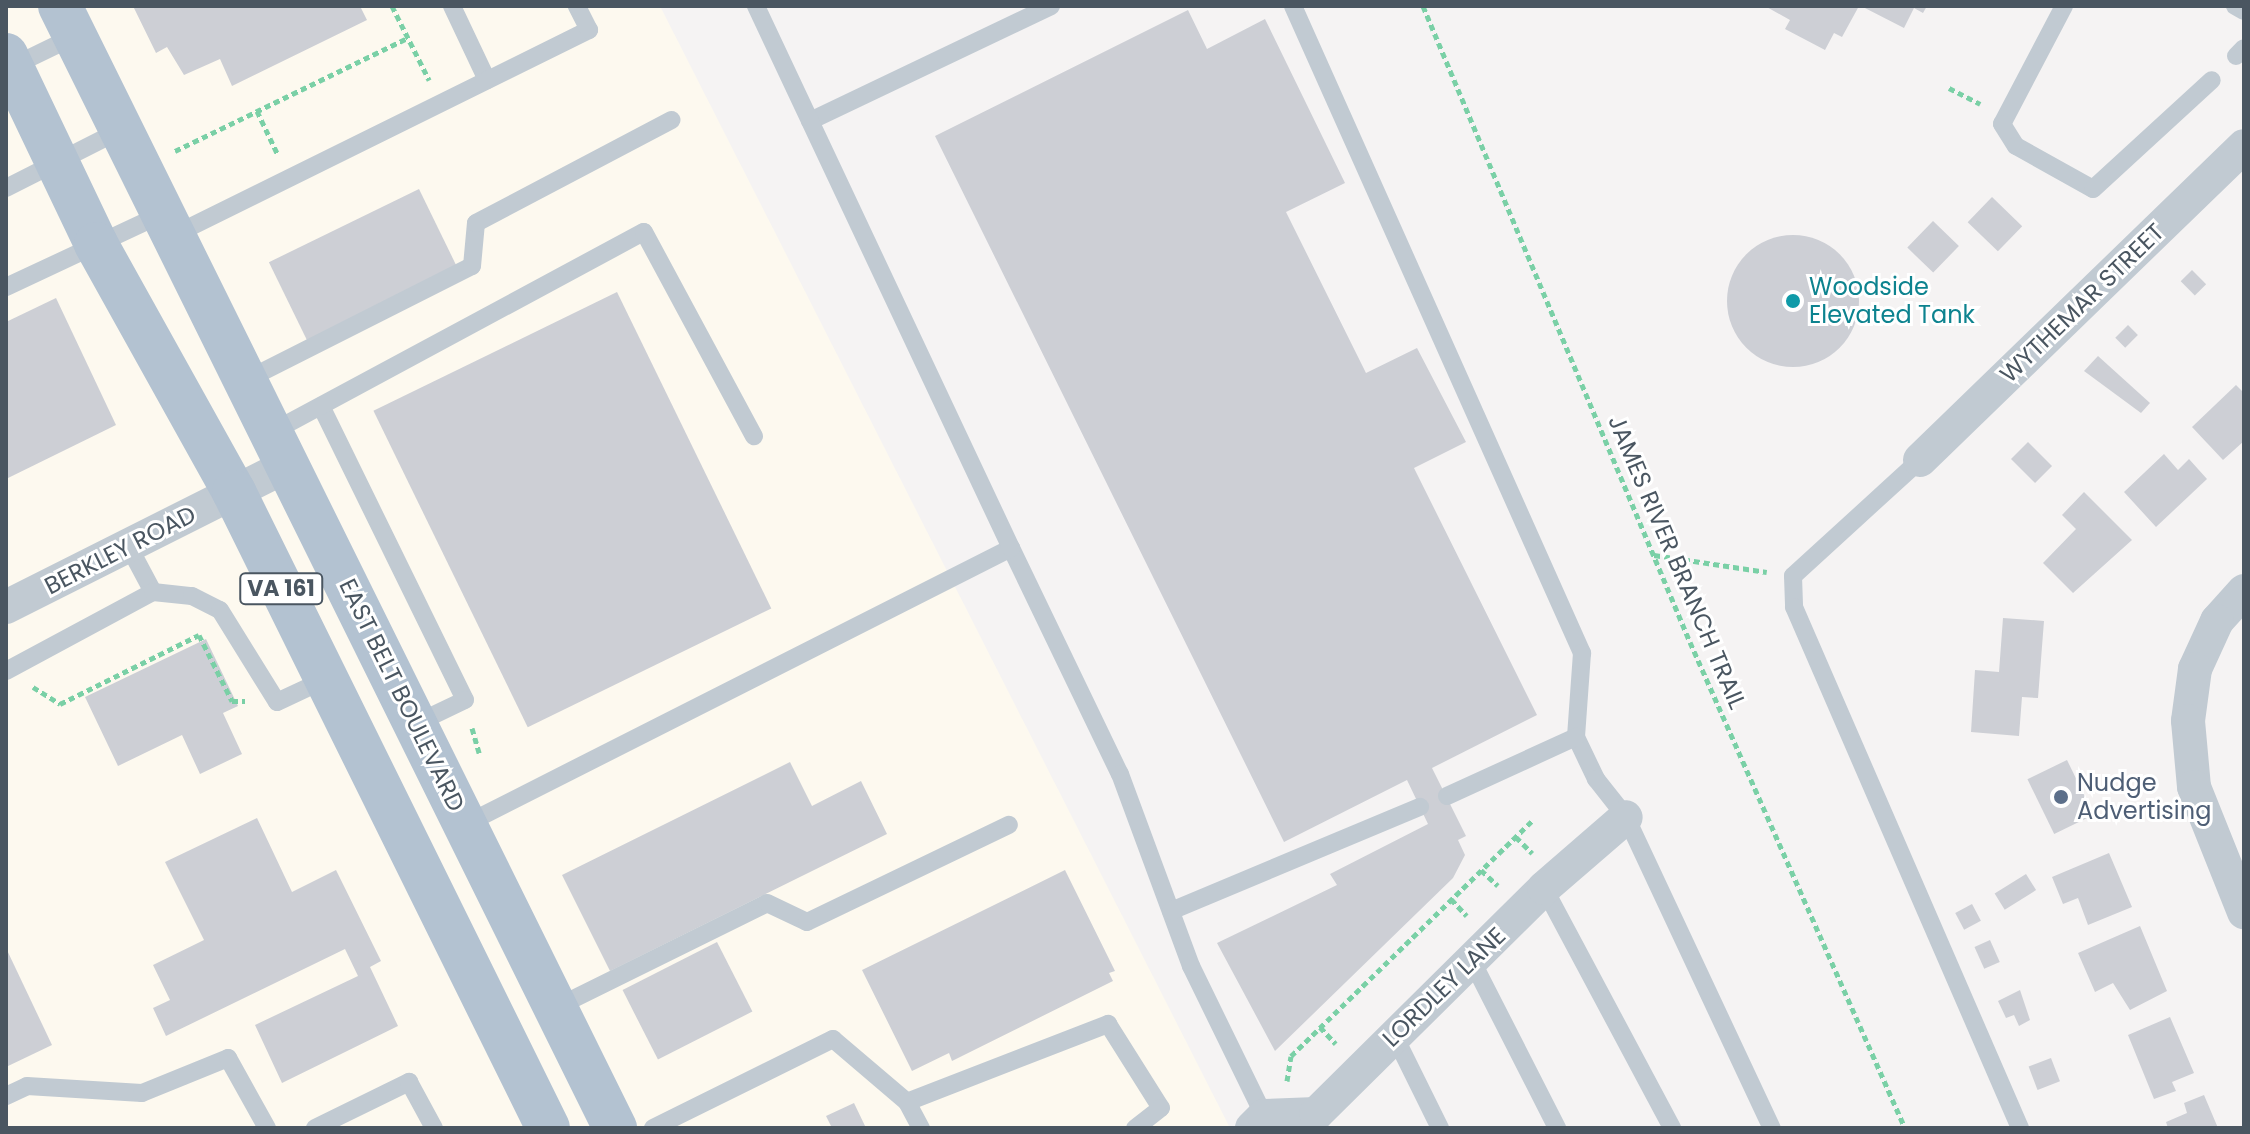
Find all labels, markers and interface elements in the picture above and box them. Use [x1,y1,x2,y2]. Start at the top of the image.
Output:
street label: WYTHEMAR STREET [1994,217,2170,389]
place label: Woodside Elevated Tank [1809,273,1975,329]
marker: Woodside Elevated Tank [1784,292,1802,310]
street label: JAMES RIVER BRANCH TRAIL [1602,411,1752,713]
street label: BERKLEY ROAD [40,500,200,600]
road number: VA 161 [239,571,323,607]
street label: EAST BELT BOULEVARD [333,574,471,816]
place label: Nudge Advertising [2077,769,2211,825]
marker: Nudge Advertising [2052,788,2070,806]
street label: LORDLEY LANE [1377,921,1511,1053]

